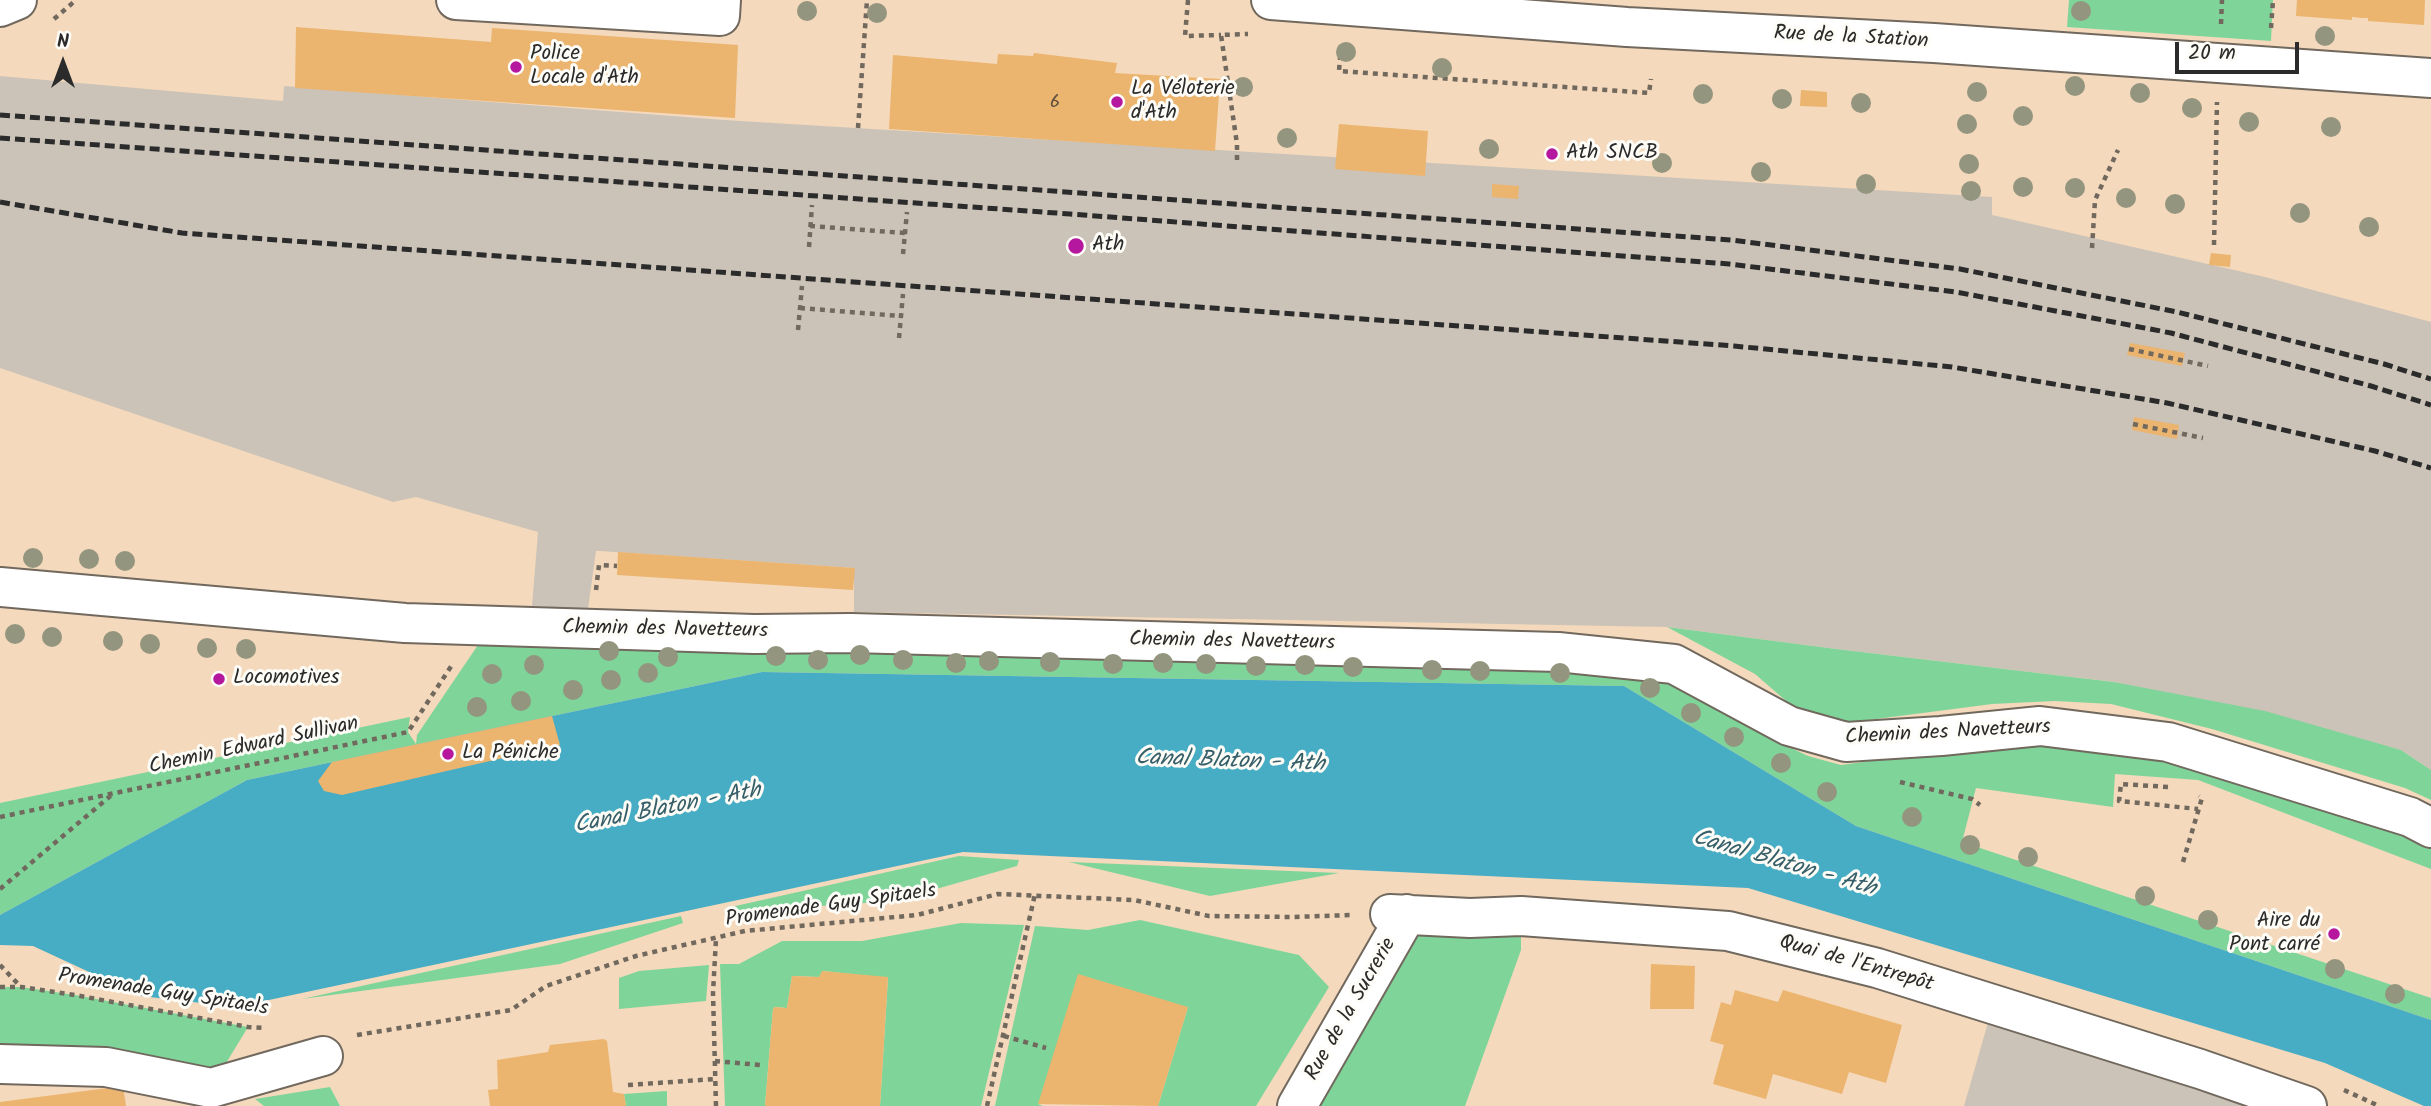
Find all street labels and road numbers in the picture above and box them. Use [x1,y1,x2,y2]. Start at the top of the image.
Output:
street label: Rue de la Station [1773,22,1929,56]
street label: Chemin des Navetteurs [562,617,768,645]
street label: Chemin des Navetteurs [1129,629,1335,657]
street label: Chemin Edward Sullivan [147,712,361,782]
street label: Chemin des Navetteurs [1844,716,2052,752]
street label: Promenade Guy Spitaels [724,880,938,934]
street label: Quai de l'Entrepôt [1776,931,1936,999]
street label: Rue de la Sucrerie [1301,934,1403,1086]
street label: Promenade Guy Spitaels [56,965,270,1023]

